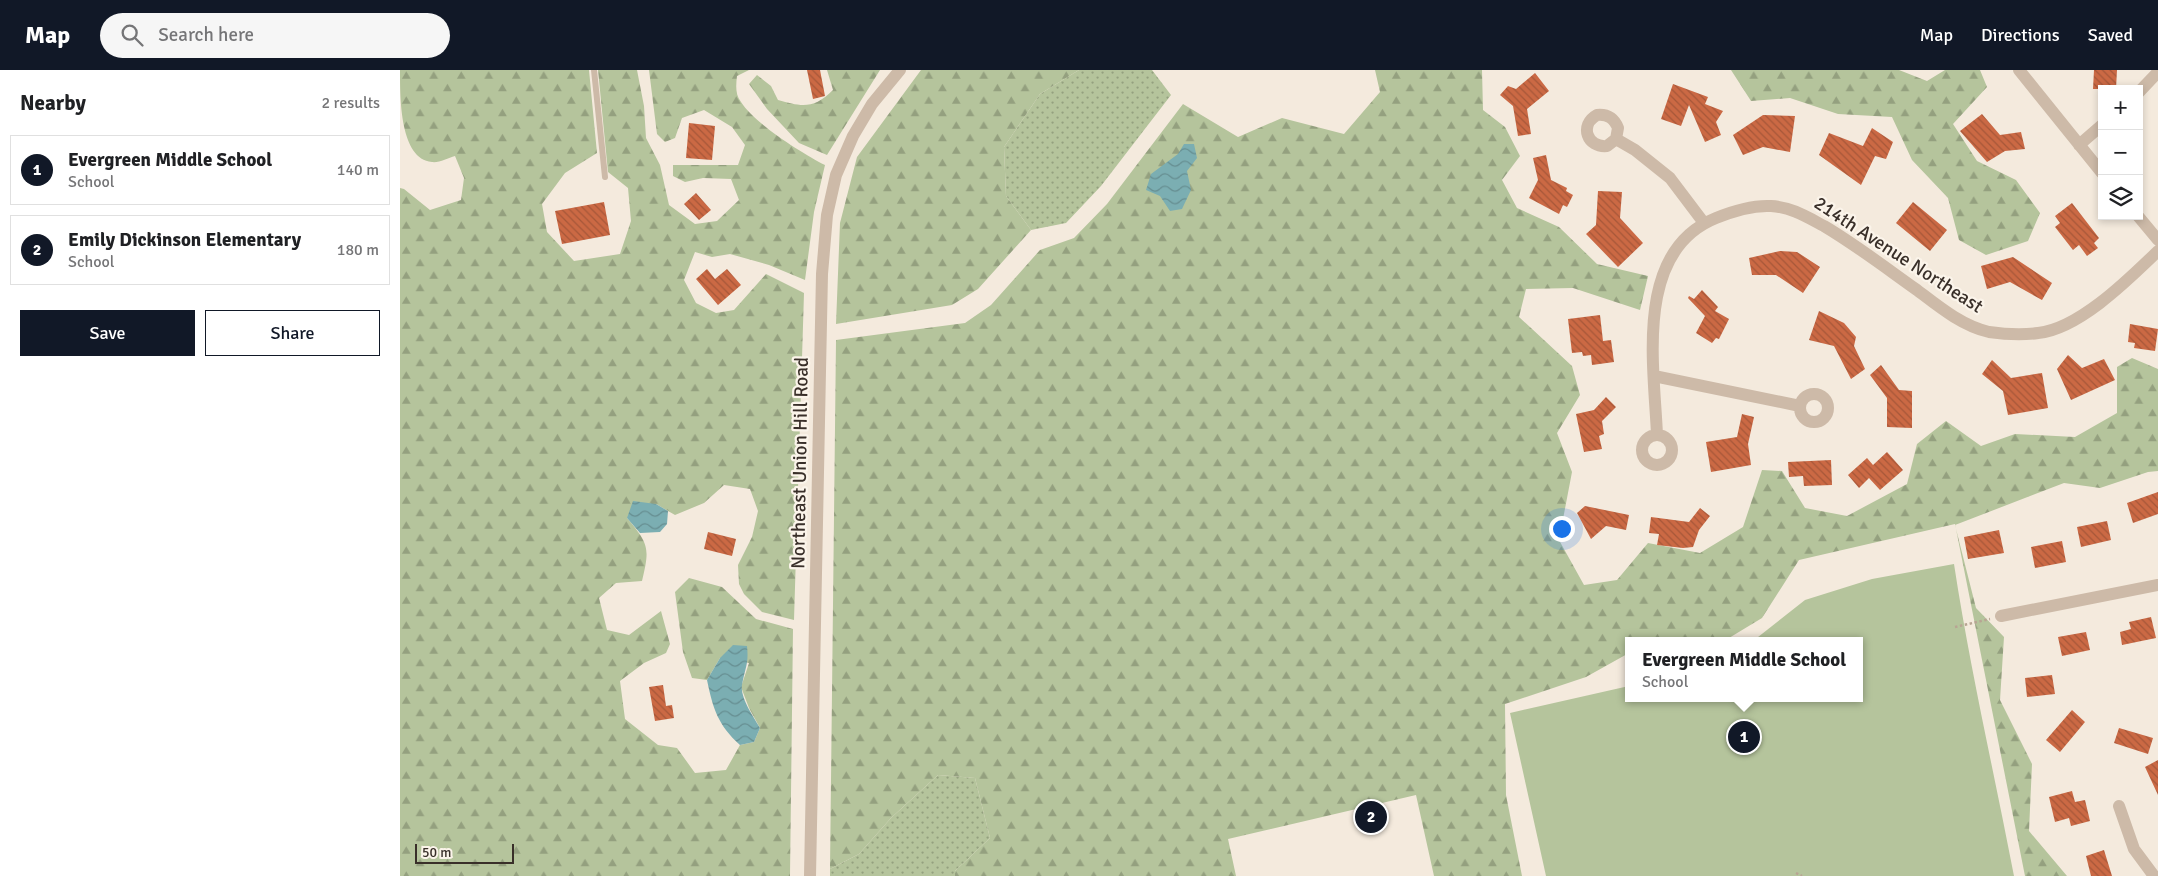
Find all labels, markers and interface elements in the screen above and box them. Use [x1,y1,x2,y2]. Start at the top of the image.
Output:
search box [100,13,450,58]
text: Map [25,20,70,50]
icon: search [118,21,146,49]
text: Search here [158,23,254,47]
text: Map [1920,24,1953,46]
text: Directions [1981,24,2060,46]
text: Saved [2088,24,2133,46]
map controls [2098,85,2143,220]
button: + [2098,85,2143,130]
text: Nearby [20,90,86,116]
text: 2 results [321,93,380,113]
button: − [2098,130,2143,175]
text: Evergreen Middle School [68,148,272,172]
text: 1 [33,160,41,180]
text: 140 m [337,160,379,180]
text: School [68,172,114,192]
button: layers [2098,175,2143,220]
street label: 214th Avenue Northeast [1809,191,1988,319]
text: Emily Dickinson Elementary [68,228,301,252]
text: 2 [33,240,41,260]
text: 180 m [337,240,379,260]
text: School [68,252,114,272]
button: Save [20,310,195,356]
button: Share [205,310,380,356]
street label: Northeast Union Hill Road [786,357,814,569]
your location [1549,516,1575,542]
popup [1625,637,1863,702]
text: Evergreen Middle School [1642,648,1846,672]
text: School [1642,672,1688,692]
pin: 1 [1728,718,1760,756]
pin: 2 [1355,798,1387,836]
scale bar [415,841,514,864]
text: 50 m [422,844,451,861]

